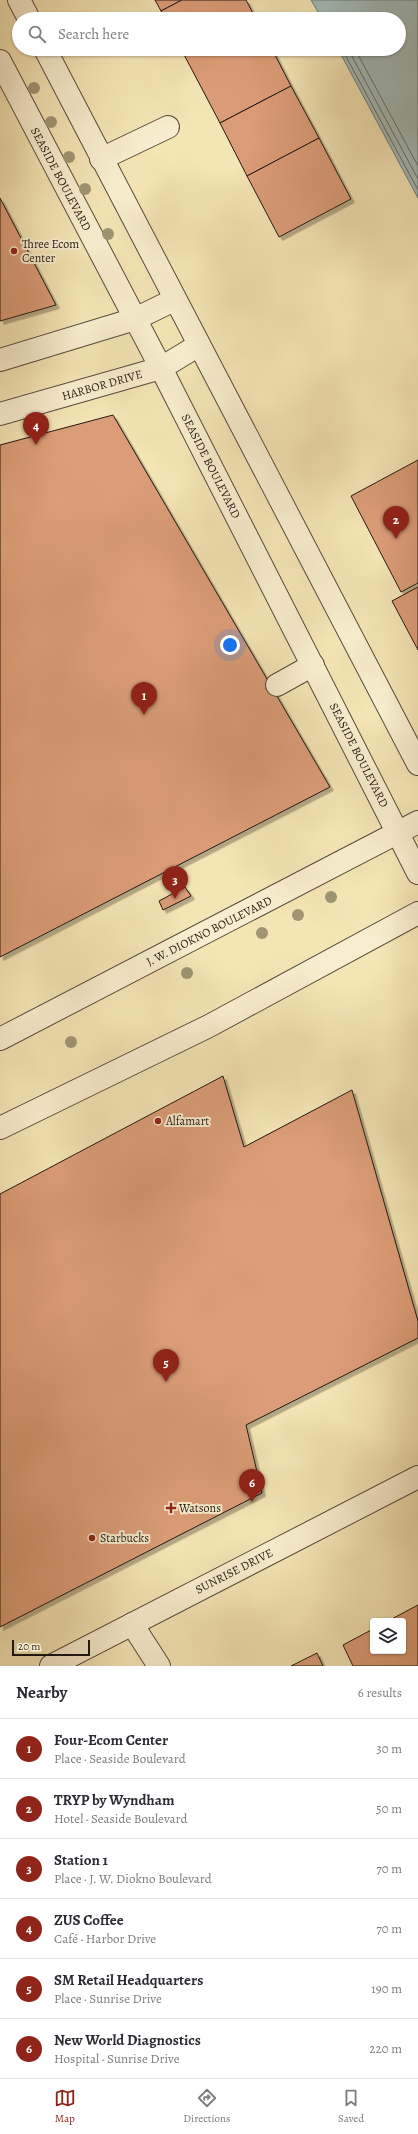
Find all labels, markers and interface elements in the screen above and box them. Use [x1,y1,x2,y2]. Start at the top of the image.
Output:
search box [12,12,406,56]
icon: search [26,23,48,45]
text: Search here [58,24,129,44]
street label: SEASIDE BOULEVARD [27,124,95,234]
place label: Three Ecom Center [22,236,79,266]
marker: Three Ecom Center [9,246,19,256]
street label: HARBOR DRIVE [60,366,144,404]
street label: SEASIDE BOULEVARD [178,411,244,521]
pin: 4 [23,412,49,445]
pin: 2 [383,506,409,539]
your location [220,635,240,655]
pin: 1 [131,682,157,715]
street label: SEASIDE BOULEVARD [326,700,392,810]
pin: 3 [162,866,188,899]
street label: J. W. DIOKNO BOULEVARD [143,892,275,970]
place label: Alfamart [165,1113,209,1129]
marker: Alfamart [153,1116,163,1126]
pin: 5 [153,1349,179,1382]
pin: 6 [239,1469,265,1502]
place label: Watsons [178,1500,221,1516]
marker: Watsons [166,1503,176,1513]
place label: Starbucks [100,1530,149,1546]
marker: Starbucks [87,1533,97,1543]
street label: SUNRISE DRIVE [192,1545,276,1597]
map controls [370,1618,406,1654]
button: layers [370,1618,406,1654]
scale bar [12,1638,90,1657]
text: 20 m [18,1639,40,1654]
text: Nearby [16,1681,67,1704]
text: 6 results [358,1684,402,1701]
text: Four-Ecom Center [54,1730,168,1750]
text: 1 [27,1740,31,1757]
text: 30 m [376,1740,402,1757]
text: Place · Seaside Boulevard [54,1750,186,1767]
text: TRYP by Wyndham [54,1790,175,1810]
text: 2 [26,1800,32,1817]
text: 50 m [376,1800,402,1817]
text: Hotel · Seaside Boulevard [54,1810,187,1827]
text: Station 1 [54,1850,108,1870]
text: 3 [26,1860,32,1877]
text: 70 m [376,1860,402,1877]
text: Place · J. W. Diokno Boulevard [54,1870,212,1887]
text: ZUS Coffee [54,1910,124,1930]
text: 4 [26,1920,32,1937]
text: 70 m [376,1920,402,1937]
text: Café · Harbor Drive [54,1930,156,1947]
text: SM Retail Headquarters [54,1970,203,1990]
text: 5 [26,1980,32,1997]
text: 190 m [371,1980,402,1997]
text: Place · Sunrise Drive [54,1990,162,2007]
text: New World Diagnostics [54,2030,201,2050]
text: 6 [26,2040,32,2057]
text: 220 m [369,2040,402,2057]
text: Hospital · Sunrise Drive [54,2050,180,2067]
tab: Map [54,2087,76,2126]
tab: Directions [183,2087,231,2126]
tab: Saved [338,2087,364,2126]

